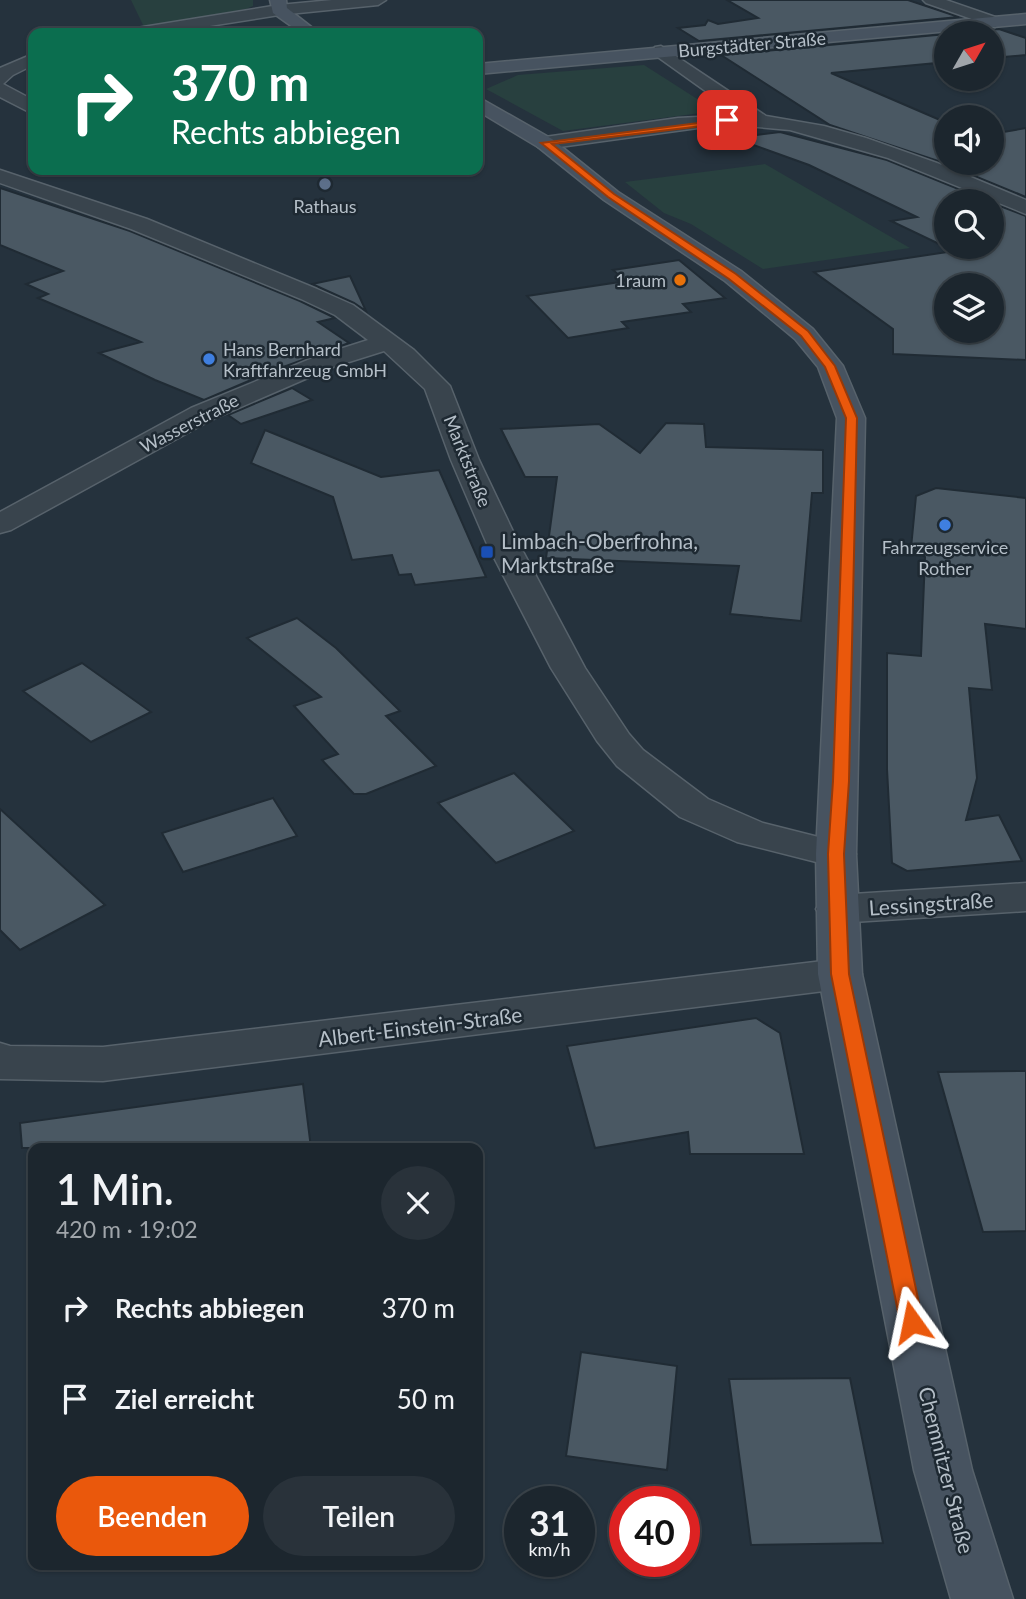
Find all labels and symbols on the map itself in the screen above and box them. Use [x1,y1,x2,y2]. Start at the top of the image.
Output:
north arrow [934,21,1004,91]
street label: Burgstädter Straße [677,27,827,61]
pin [697,90,757,150]
marker: Rathaus [317,176,333,192]
place label: Rathaus [293,195,357,217]
place label: 1raum [615,269,666,291]
marker: 1raum [672,272,688,288]
place label: Hans Bernhard Kraftfahrzeug GmbH [223,338,387,381]
marker: Hans Bernhard Kraftfahrzeug GmbH [201,351,217,367]
street label: Wasserstraße [136,389,242,457]
street label: Marktstraße [440,412,496,510]
marker: Fahrzeugservice Rother [937,517,953,533]
place label: Limbach-Oberfrohna, Marktstraße [501,528,698,577]
place label: Fahrzeugservice Rother [882,536,1008,579]
marker: Limbach-Oberfrohna, Marktstraße [479,544,495,560]
street label: Lessingstraße [868,886,994,920]
street label: Albert-Einstein-Straße [316,1001,524,1051]
position arrow [875,1285,949,1359]
street label: Chemnitzer Straße [914,1384,980,1556]
speed limit sign: 40 [609,1486,700,1577]

